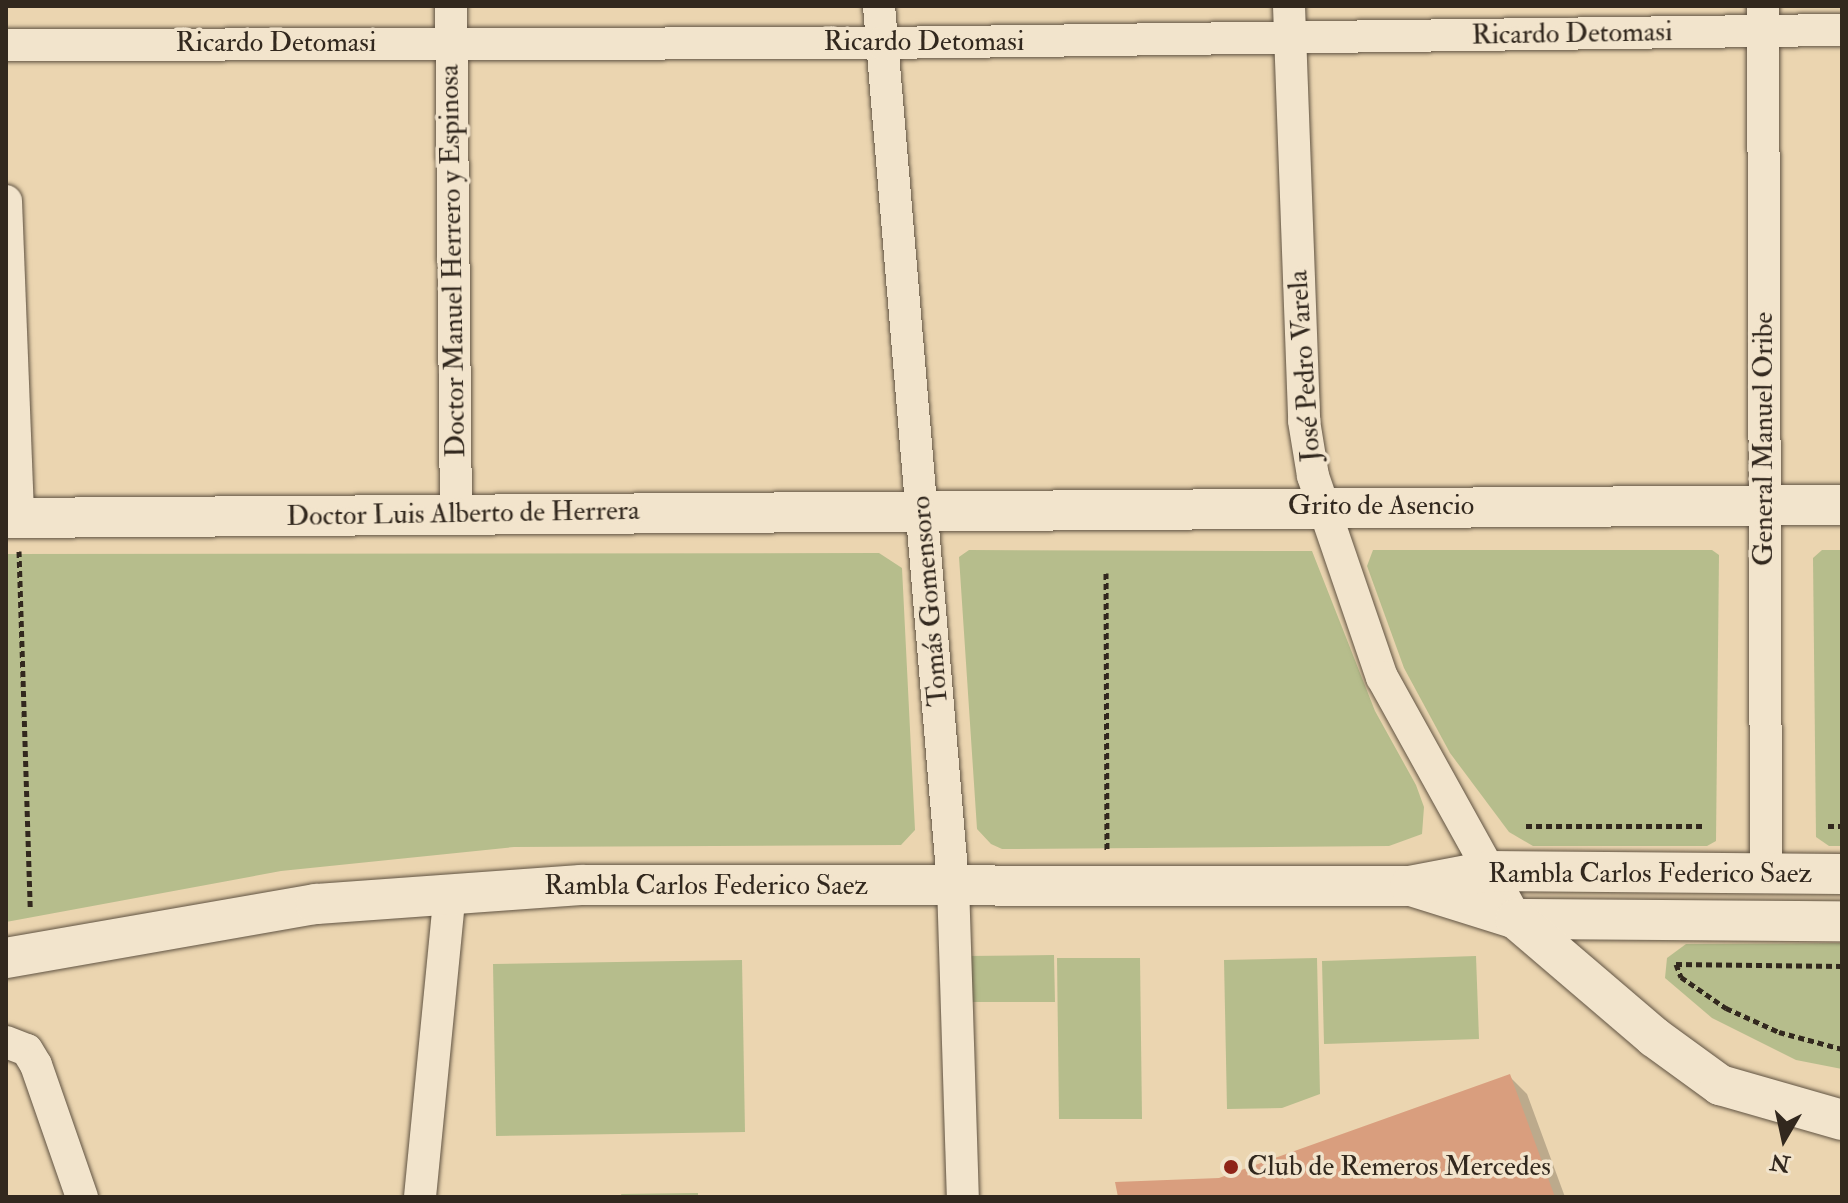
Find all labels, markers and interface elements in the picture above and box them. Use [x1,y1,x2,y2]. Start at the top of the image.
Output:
street label: Ricardo Detomasi [1471,15,1673,53]
street label: Ricardo Detomasi [824,25,1024,59]
street label: Ricardo Detomasi [176,26,376,60]
street label: Doctor Manuel Herrero y Espinosa [433,64,473,458]
street label: José Pedro Varela [1282,269,1328,463]
street label: General Manuel Oribe [1747,312,1781,566]
street label: Grito de Asencio [1288,489,1474,523]
street label: Doctor Luis Alberto de Herrera [286,494,640,534]
street label: Tomás Gomensoro [904,494,956,708]
street label: Rambla Carlos Federico Saez [1488,857,1812,891]
street label: Rambla Carlos Federico Saez [544,869,868,903]
north arrow [1744,1099,1824,1179]
text: N [1768,1147,1792,1178]
place label: Club de Remeros Mercedes [1247,1150,1551,1184]
marker: Club de Remeros Mercedes [1222,1158,1240,1176]

